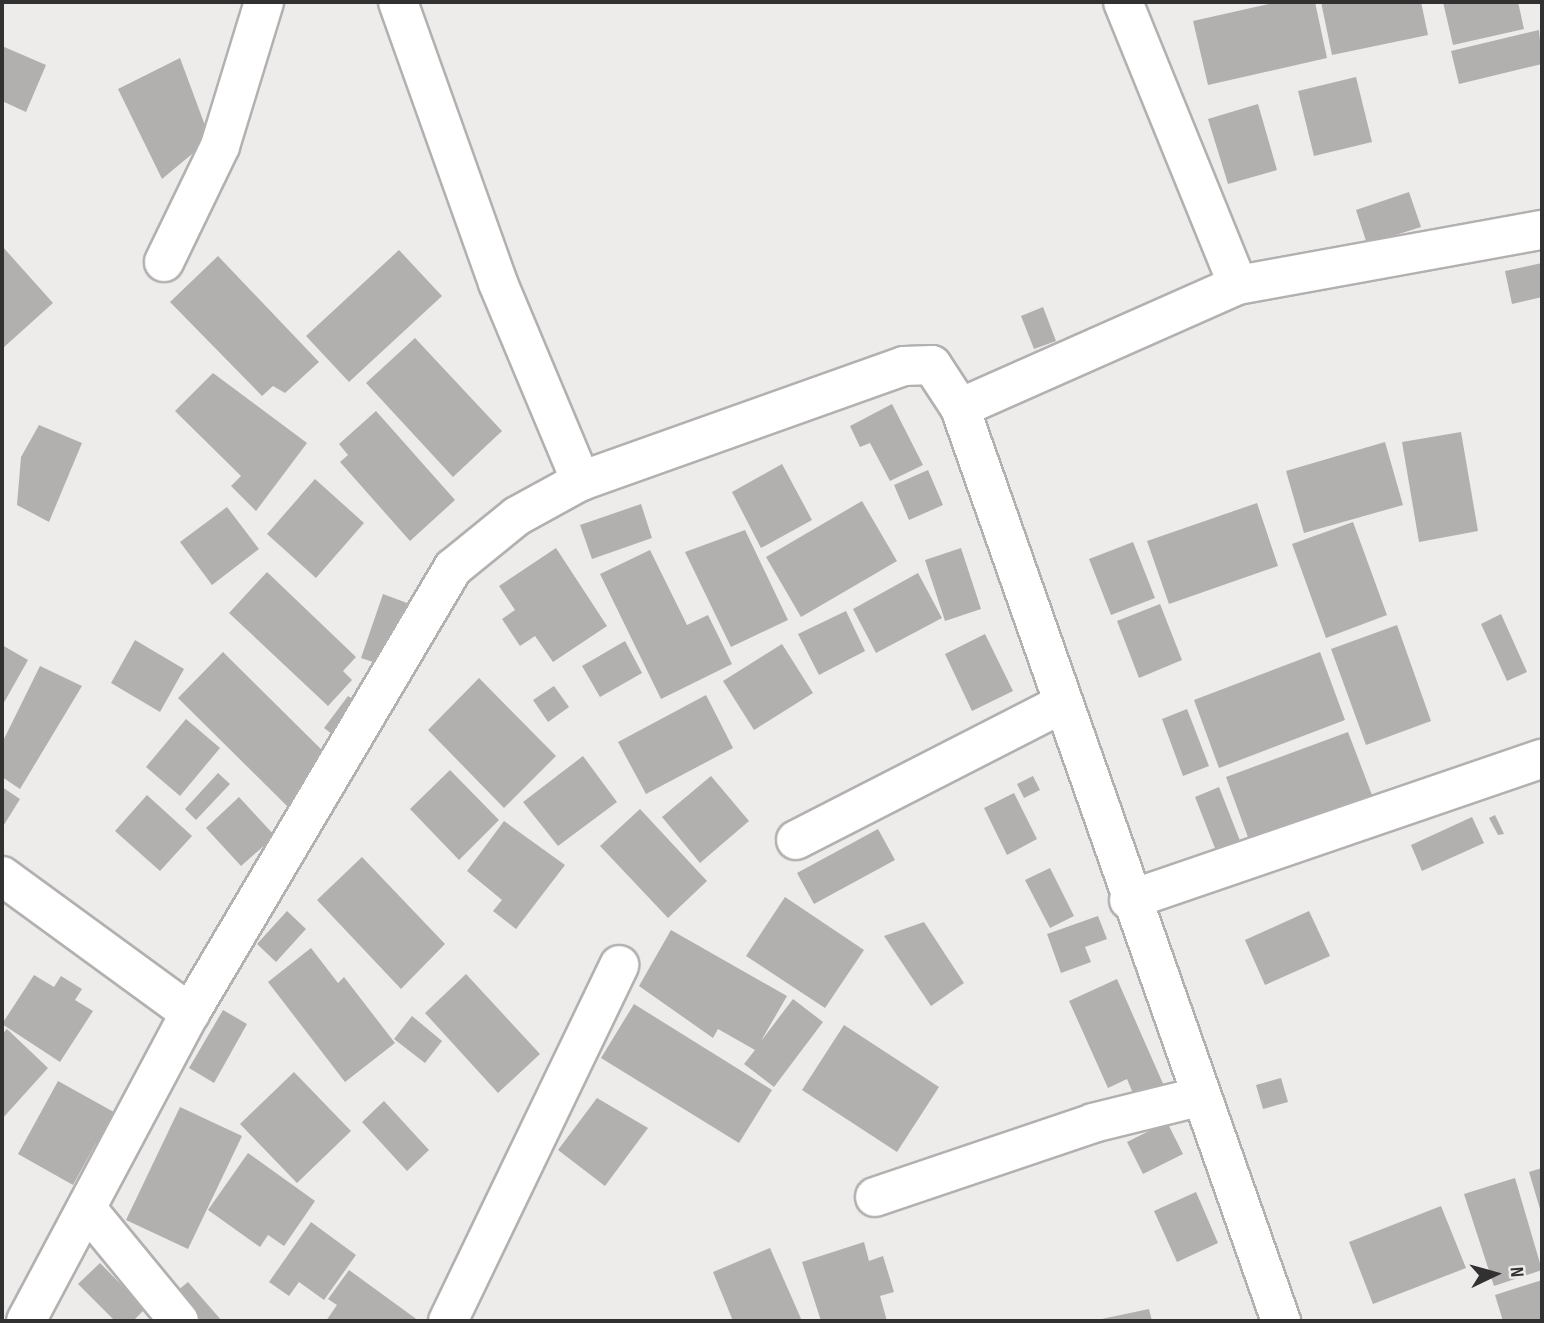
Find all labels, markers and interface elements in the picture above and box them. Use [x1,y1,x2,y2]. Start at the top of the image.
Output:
north arrow [1460,1239,1530,1309]
text: N [1505,1266,1528,1278]

